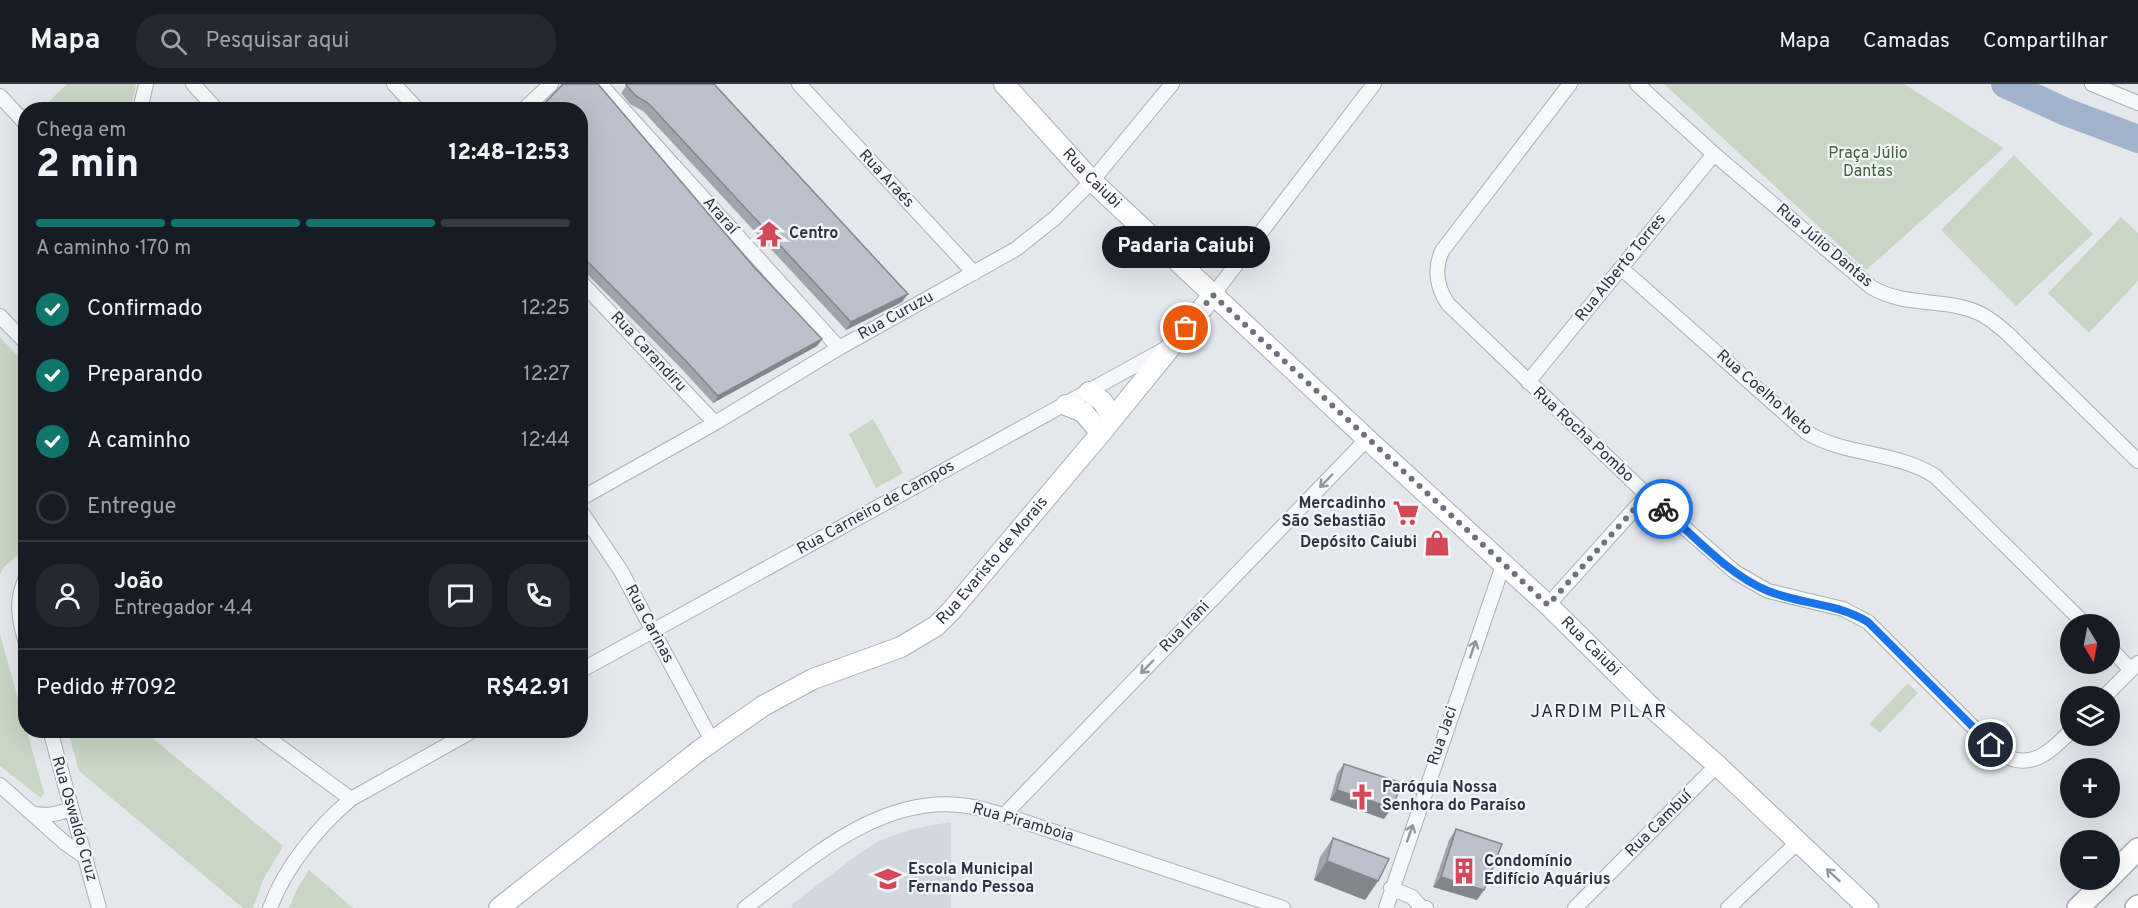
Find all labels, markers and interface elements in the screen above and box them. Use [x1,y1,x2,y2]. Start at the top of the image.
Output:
search box [136,14,556,68]
text: Mapa [30,23,100,59]
icon: search [157,25,190,58]
text: Pesquisar aqui [205,28,349,55]
text: Mapa [1779,28,1830,55]
text: Camadas [1863,28,1950,55]
text: Compartilhar [1983,28,2108,55]
text: Chega em [36,118,126,144]
text: 12:48–12:53 [449,140,570,167]
text: 2 min [36,142,139,191]
street label: Rua Caiubi [1058,144,1125,213]
park label: Praça Júlio Dantas [1828,144,1908,182]
street label: Rua Araés [854,146,918,212]
street label: Araraí [698,193,743,240]
street label: Rua Júlio Dantas [1772,200,1876,292]
street label: Rua Alberto Torres [1571,210,1671,326]
temple icon: Centro [754,219,784,249]
place label: Centro [789,224,838,244]
callout: Padaria Caiubi [1102,226,1270,268]
text: Padaria Caiubi [1118,234,1254,260]
text: A caminho · 170 m [36,236,191,262]
street label: Rua Curuzu [855,287,937,345]
icon: check [36,293,69,326]
text: Confirmado [87,296,203,323]
text: 12:25 [521,296,570,322]
pin [1160,302,1211,353]
street label: Rua Carandiru [606,308,690,396]
icon: bag [1169,311,1202,344]
street label: Rua Coelho Neto [1712,346,1816,440]
icon: check [36,359,69,392]
text: Preparando [87,362,203,389]
text: 12:27 [523,362,570,388]
street label: Rua Rocha Pombo [1528,383,1638,487]
icon: check [36,425,69,458]
text: A caminho [87,428,190,455]
text: 12:44 [521,428,570,454]
street label: Rua Carneiro de Campos [794,456,958,560]
one-way arrow [1319,474,1334,489]
courier [1633,479,1693,539]
street label: Rua Evaristo de Morais [933,493,1053,629]
icon: bike [1647,493,1680,526]
text: Entregue [87,494,176,521]
place label: Mercadinho São Sebastião [1281,494,1386,532]
supermarket icon: Mercadinho São Sebastião [1391,498,1421,528]
shop icon: Depósito Caiubi [1422,528,1452,558]
place label: Depósito Caiubi [1300,533,1417,553]
button: person [36,564,99,627]
button: chat [429,564,492,627]
button: phone [507,564,570,627]
text: João [114,569,163,596]
street label: Rua Carinas [620,581,678,667]
text: Entregador · 4.4 [114,596,253,622]
street label: Rua Irani [1156,597,1214,657]
street label: Rua Caiubi [1556,613,1624,681]
north arrow [2060,614,2120,674]
map controls [2060,614,2120,890]
one-way arrow [1469,640,1480,658]
one-way arrow [1140,659,1154,674]
text: Pedido #7092 [36,675,177,702]
text: R$42.91 [486,675,570,702]
button: layers [2060,686,2120,746]
district label: JARDIM PILAR [1530,701,1668,724]
street label: Rua Jaci [1424,704,1462,768]
pin [1965,719,2016,770]
icon: home [1974,728,2007,761]
street label: Rua Oswaldo Cruz [47,754,101,884]
button: + [2060,758,2120,818]
place label: Paróquia Nossa Senhora do Paraíso [1382,778,1526,816]
church icon: Paróquia Nossa Senhora do Paraíso [1347,782,1377,812]
street label: Rua Cambuí [1621,785,1698,862]
street label: Rua Piramboia [970,799,1076,847]
one-way arrow [1405,824,1416,843]
button: − [2060,830,2120,890]
place label: Condomínio Edifício Aquárius [1484,852,1611,890]
building icon: Condomínio Edifício Aquárius [1449,856,1479,886]
place label: Escola Municipal Fernando Pessoa [908,860,1034,898]
school or university icon: Escola Municipal Fernando Pessoa [873,864,903,894]
one-way arrow [1826,868,1841,882]

